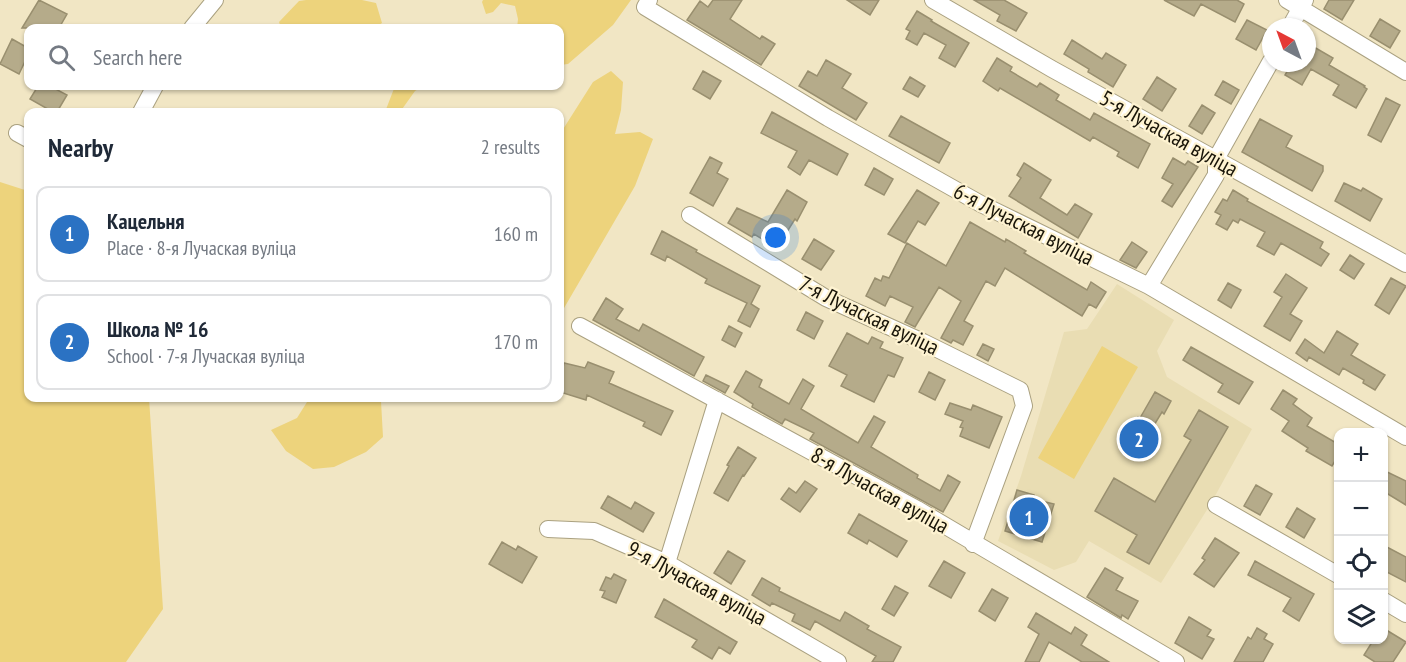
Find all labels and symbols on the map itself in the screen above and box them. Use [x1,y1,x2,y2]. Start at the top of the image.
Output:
north arrow [1262,18,1316,72]
street label: 5-я Лучаская вуліца [1095,83,1243,183]
street label: 6-я Лучаская вуліца [949,177,1099,271]
your location [761,223,790,252]
street label: 7-я Лучаская вуліца [794,269,944,361]
pin: 2 [1120,416,1158,462]
street label: 8-я Лучаская вуліца [806,440,954,540]
pin: 1 [1010,494,1048,540]
street label: 9-я Лучаская вуліца [623,535,771,631]

